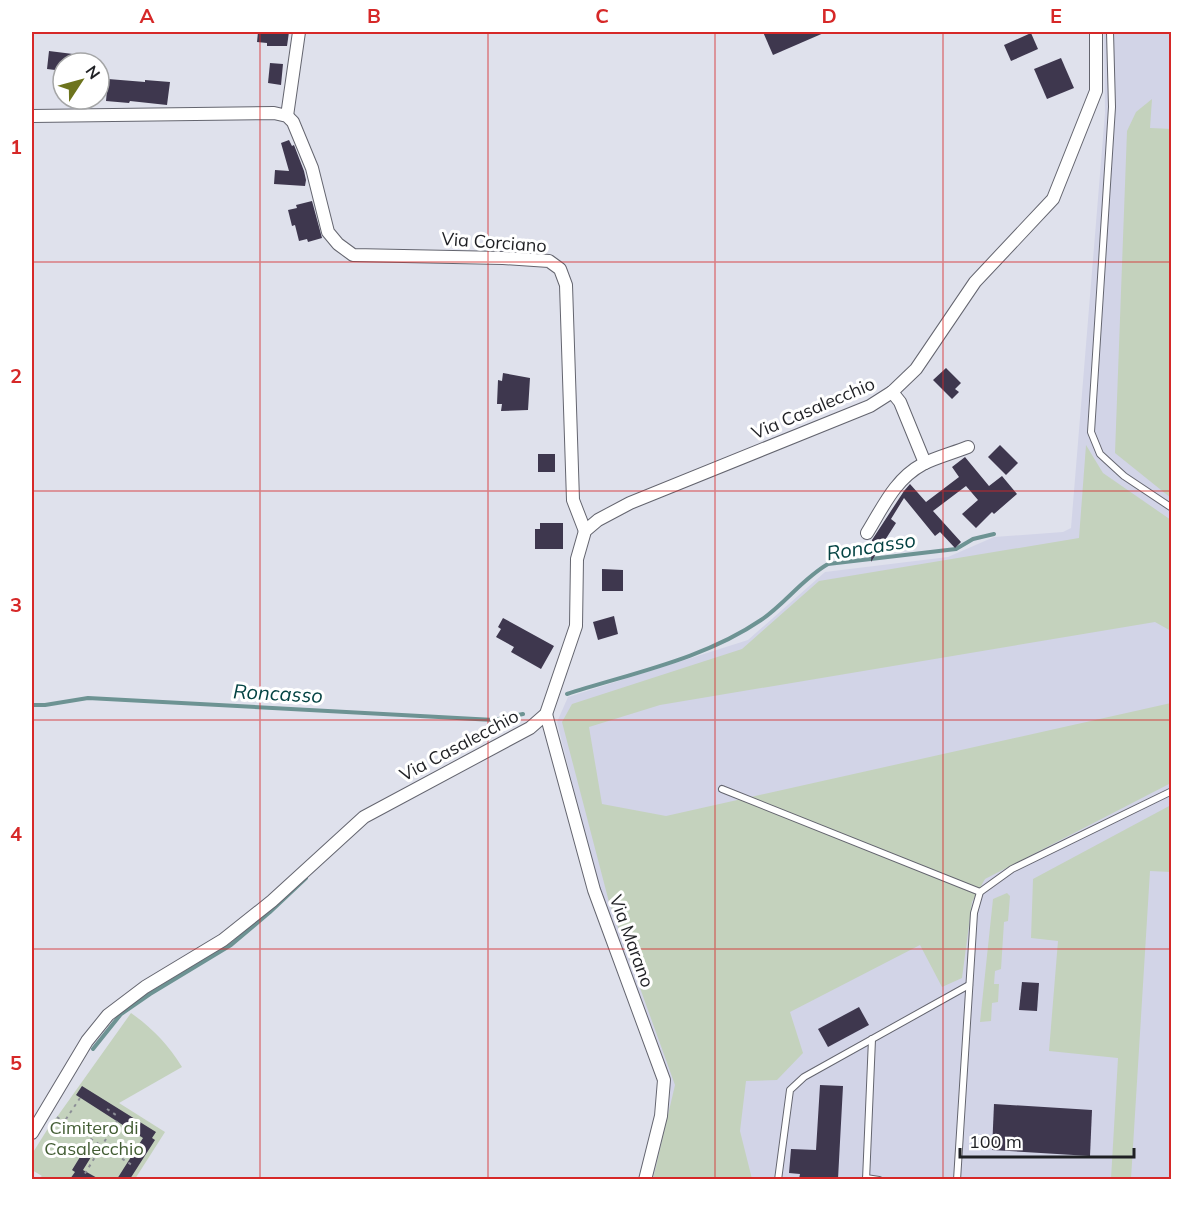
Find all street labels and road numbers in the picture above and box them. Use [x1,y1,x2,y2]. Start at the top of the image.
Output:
street label: Via Corciano [441,227,547,257]
street label: Via Casalecchio [748,372,878,444]
street label: Via Casalecchio [395,704,523,786]
street label: Via Marano [605,892,659,990]

